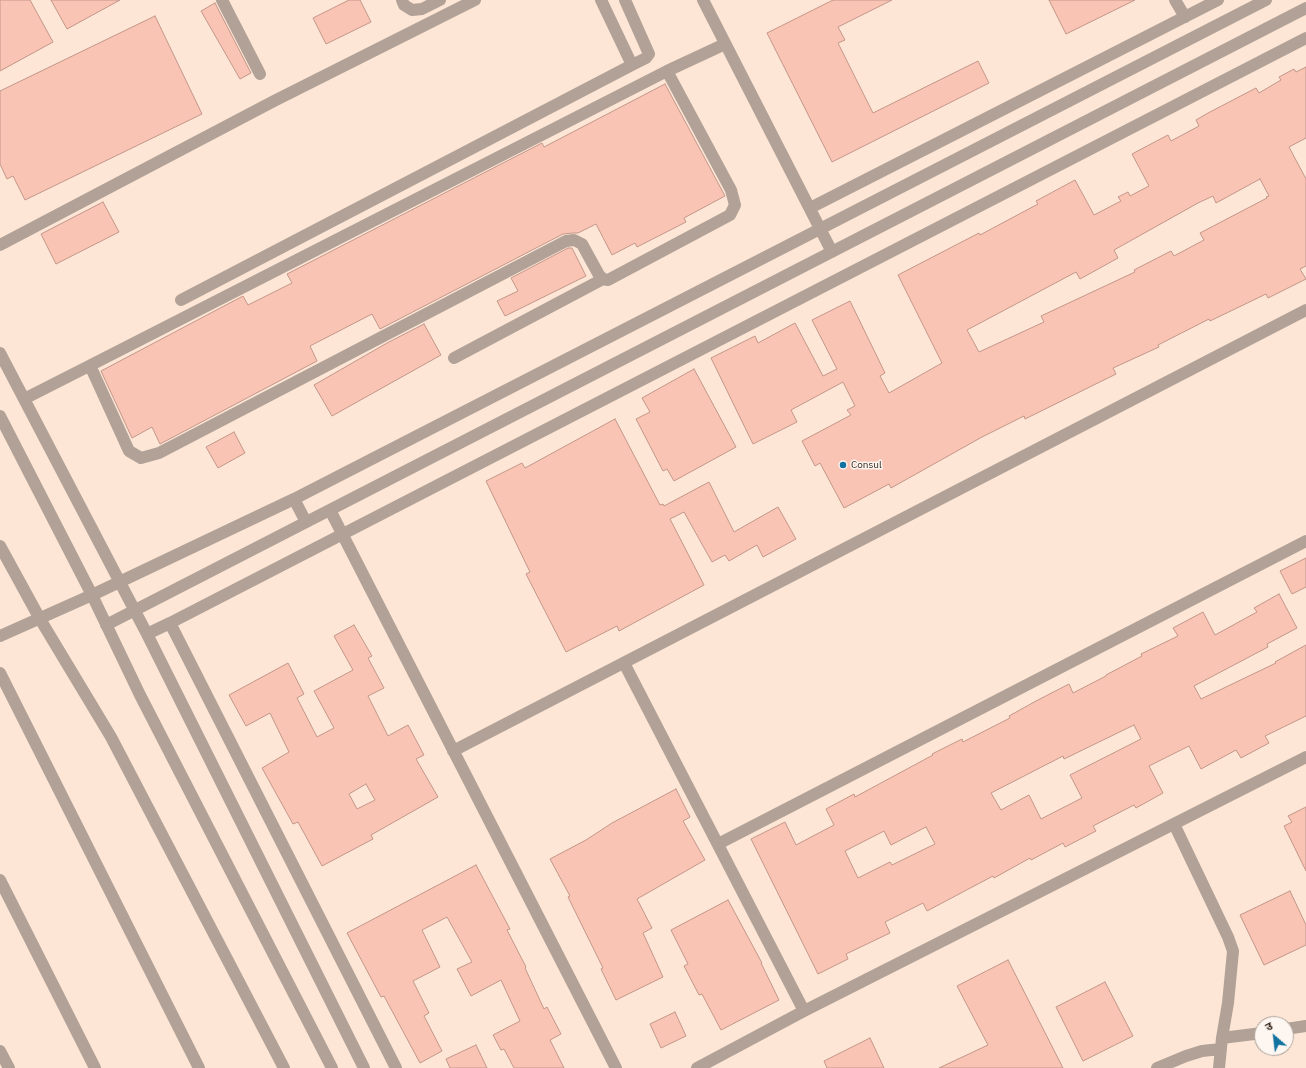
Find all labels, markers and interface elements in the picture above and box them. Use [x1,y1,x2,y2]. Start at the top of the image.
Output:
place label: Consul [851,459,882,471]
marker: Consul [838,460,848,470]
north arrow [1254,1016,1294,1056]
text: उ [1263,1019,1275,1034]

